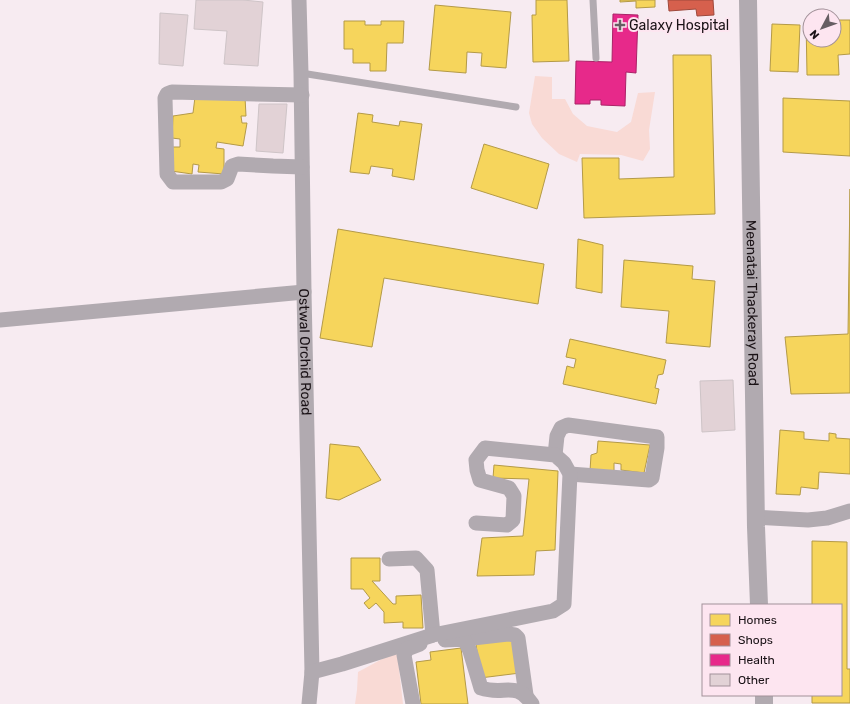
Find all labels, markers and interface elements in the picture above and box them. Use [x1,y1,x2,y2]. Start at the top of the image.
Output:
north arrow [802,8,842,48]
place label: Galaxy Hospital [629,17,729,34]
marker: Galaxy Hospital [614,19,626,31]
text: N [807,27,822,41]
street label: Meenatai Thackeray Road [742,220,762,386]
street label: Ostwal Orchid Road [295,288,315,416]
legend [702,604,842,696]
text: Homes [738,613,777,627]
text: Shops [738,633,773,647]
text: Health [738,653,775,667]
text: Other [738,673,770,687]

